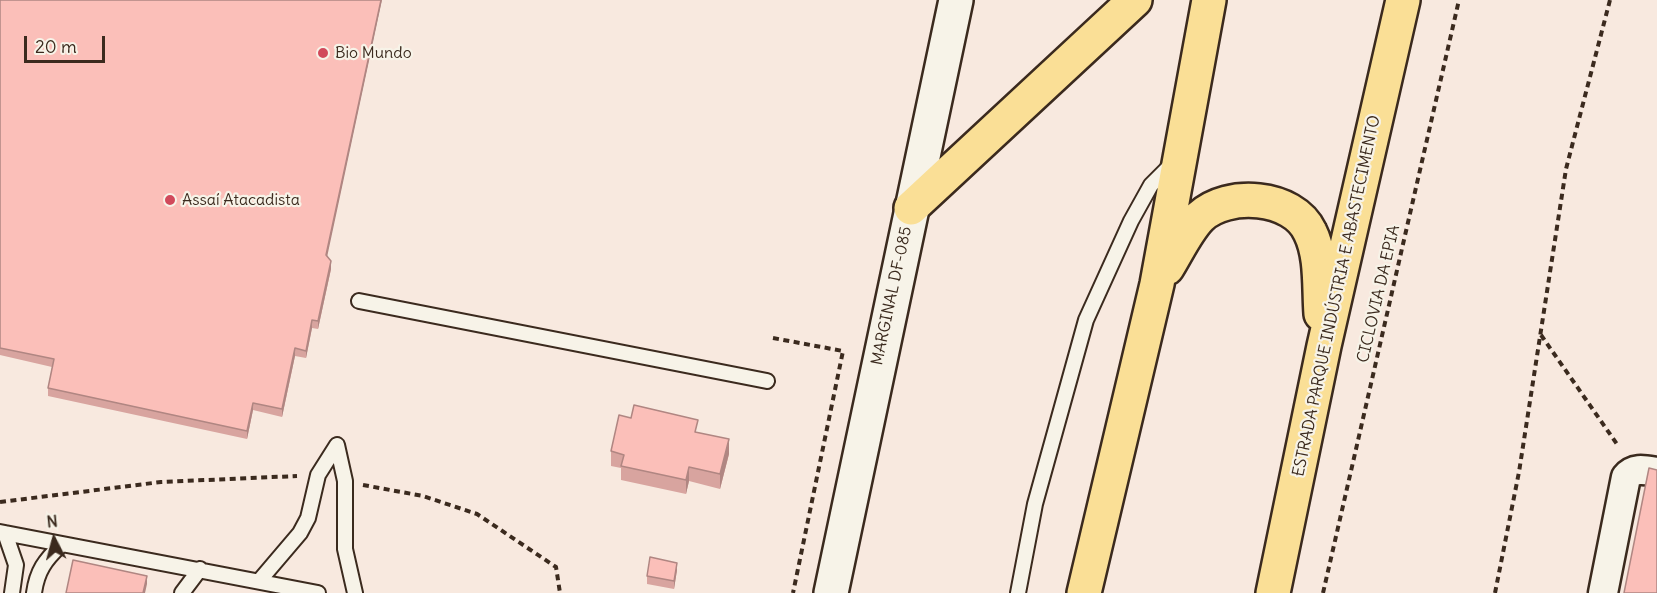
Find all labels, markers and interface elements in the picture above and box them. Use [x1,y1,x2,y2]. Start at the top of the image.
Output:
scale bar [27,24,108,62]
text: 20 m [35,35,77,58]
place label: Bio Mundo [335,43,412,63]
marker: Bio Mundo [316,46,330,60]
street label: ESTRADA PARQUE INDÚSTRIA E ABASTECIMENTO [1289,114,1385,478]
place label: Assaí Atacadista [182,190,300,210]
marker: Assaí Atacadista [163,193,177,207]
street label: CICLOVIA DA EPIA [1354,223,1404,365]
street label: MARGINAL DF-085 [868,225,916,367]
north arrow [24,509,84,569]
text: N [46,511,59,532]

